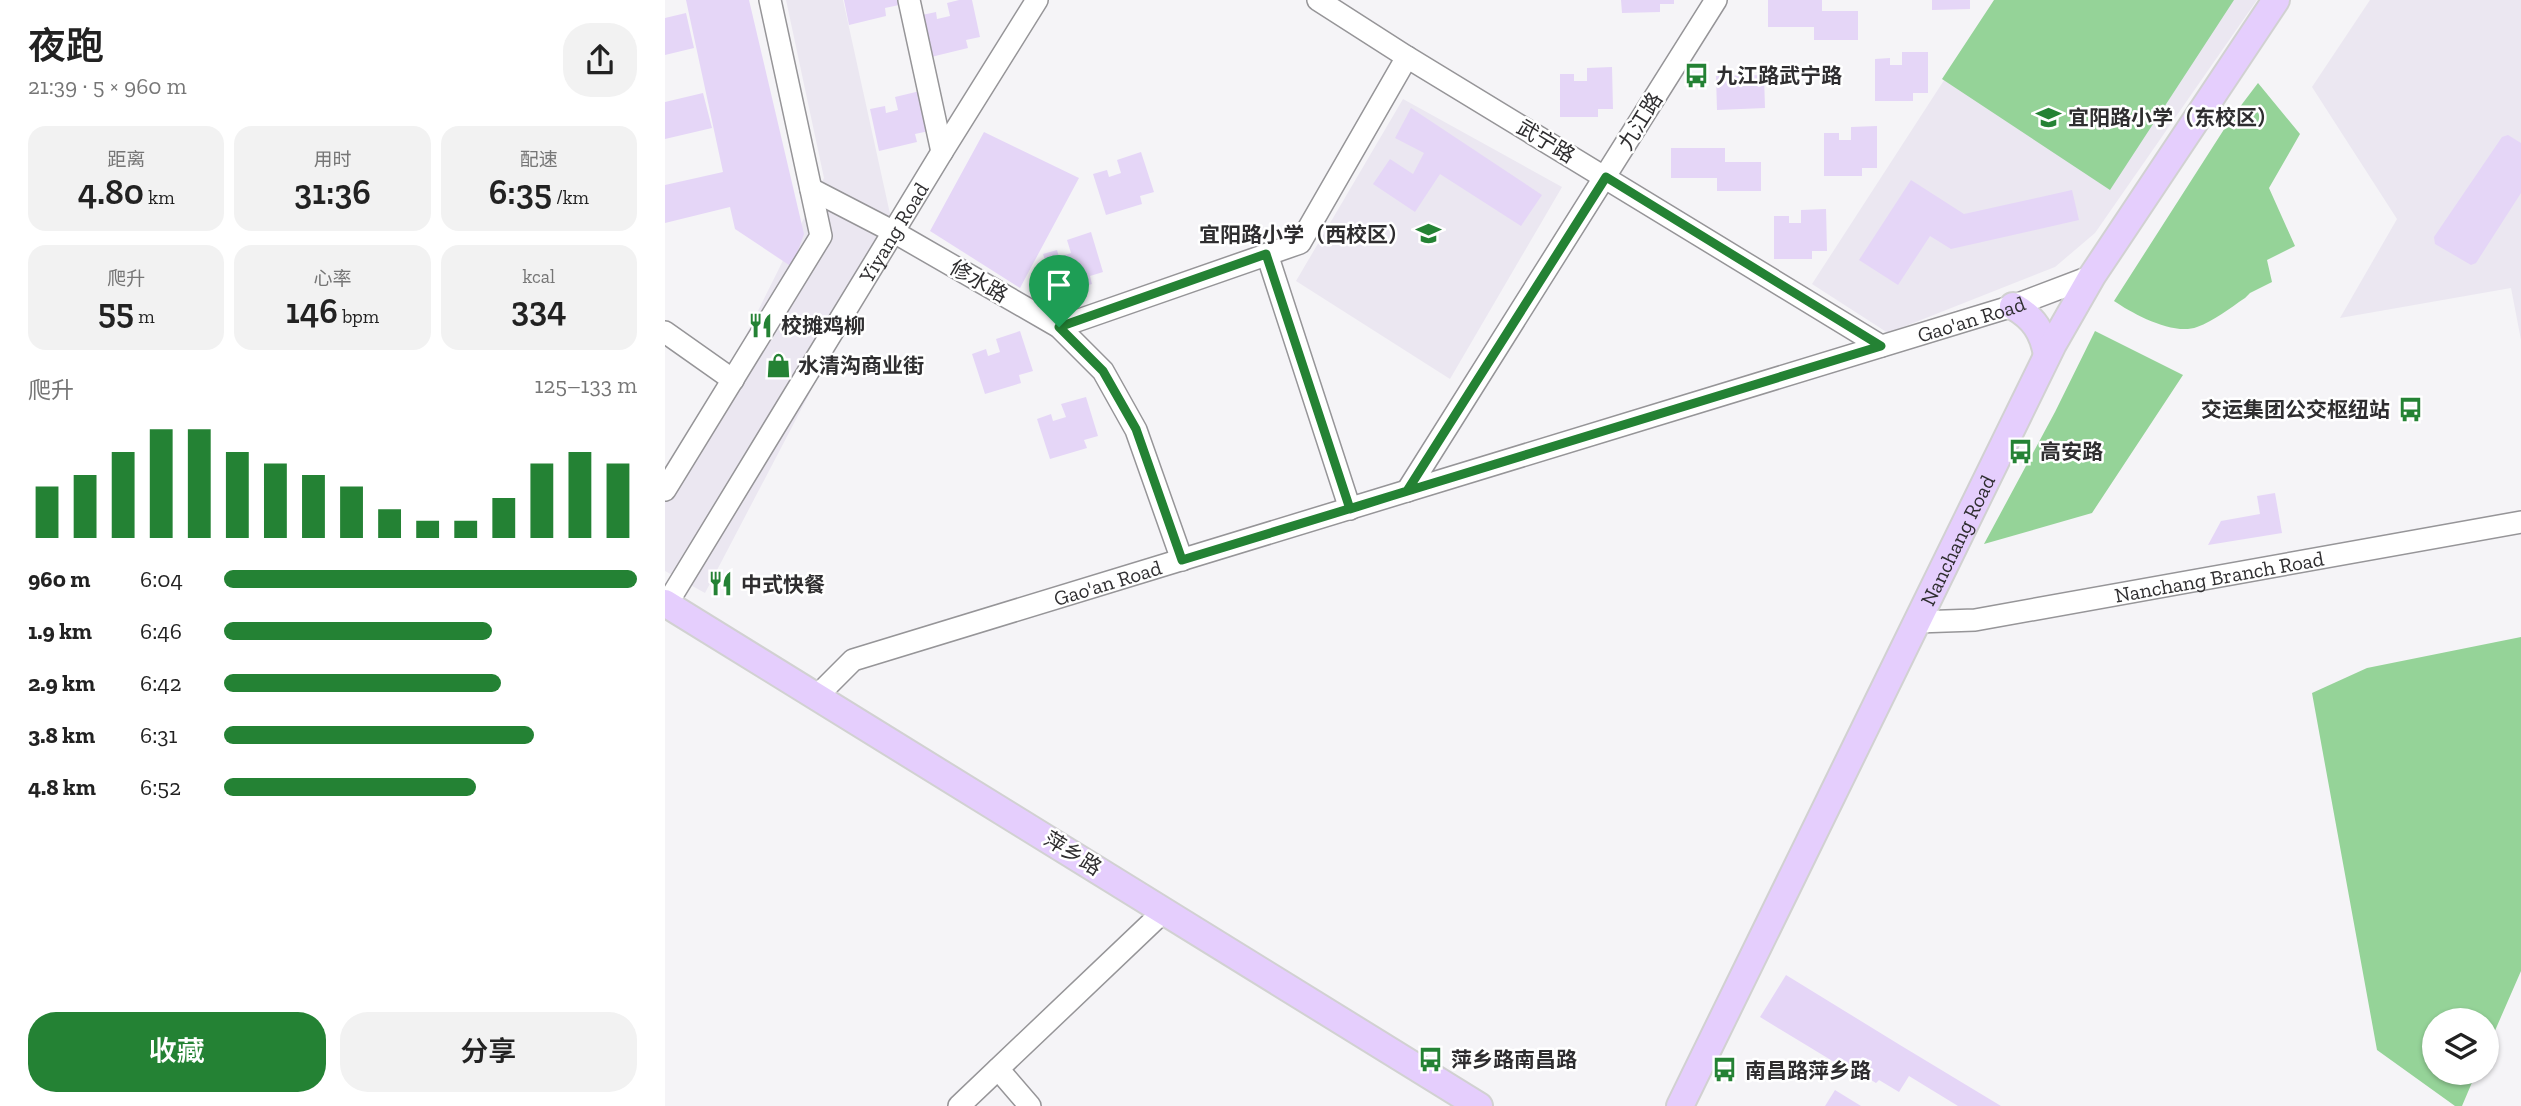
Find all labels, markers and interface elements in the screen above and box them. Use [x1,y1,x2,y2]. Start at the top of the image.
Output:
text: 夜跑 [28,23,104,69]
button: share [563,23,637,97]
bus stop icon: 九江路武宁路 [1682,61,1710,89]
place label: 九江路武宁路 [1716,63,1842,88]
text: 21:39 · 5 × 960 m [28,72,187,100]
street label: 九江路 [1613,88,1667,154]
school or university icon: 宜阳路小学（东校区） [2034,103,2062,131]
place label: 宜阳路小学（东校区） [2068,105,2278,130]
street label: 武宁路 [1513,114,1579,168]
text: 距离 [107,148,145,171]
text: 用时 [313,148,352,171]
text: 配速 [520,148,558,171]
text: 4.80 [78,171,144,213]
text: 31:36 [294,171,371,213]
text: 6:35 [489,171,552,213]
street label: Yiyang Road [853,177,933,287]
text: km [144,186,175,209]
text: /km [552,186,589,209]
school or university icon: 宜阳路小学（西校区） [1415,220,1443,248]
place label: 宜阳路小学（西校区） [1199,222,1409,247]
street label: 修水路 [945,254,1013,308]
pin [1029,255,1089,327]
text: kcal [523,265,555,288]
icon: arrive [1040,266,1078,304]
text: 爬升 [107,267,145,290]
text: 心率 [313,267,352,290]
text: 334 [511,288,567,330]
text: 55 [98,290,134,332]
text: 146 [286,290,338,332]
street label: Gao'an Road [1914,290,2029,347]
text: m [134,305,155,328]
text: bpm [338,305,379,328]
restaurant icon: 校摊鸡柳 [747,311,775,339]
place label: 校摊鸡柳 [781,313,865,338]
shop icon: 水清沟商业街 [764,351,792,379]
place label: 水清沟商业街 [798,353,924,378]
text: 125–133 m [535,371,637,399]
text: 爬升 [28,376,74,404]
bus stop icon: 交运集团公交枢纽站 [2396,395,2424,423]
place label: 交运集团公交枢纽站 [2201,397,2390,422]
bus stop icon: 高安路 [2006,437,2034,465]
place label: 高安路 [2040,439,2103,464]
street label: Nanchang Road [1914,470,2000,610]
street label: Nanchang Branch Road [2112,545,2326,607]
street label: Gao'an Road [1051,554,1165,611]
text: 960 m [28,565,90,593]
text: 6:04 [140,565,183,593]
restaurant icon: 中式快餐 [707,570,735,598]
place label: 中式快餐 [741,572,825,597]
text: 1.9 km [28,617,92,645]
text: 6:46 [140,617,182,645]
text: 2.9 km [28,669,95,697]
text: 6:42 [140,669,182,697]
text: 3.8 km [28,721,95,749]
text: 6:31 [140,721,177,749]
text: 4.8 km [28,773,96,801]
text: 6:52 [140,773,181,801]
street label: 萍乡路 [1040,826,1106,880]
map controls [2422,1008,2499,1085]
button: layers [2422,1008,2499,1085]
button: 收藏 [28,1012,326,1092]
button: 分享 [340,1012,637,1092]
bus stop icon: 萍乡路南昌路 [1417,1045,1445,1073]
place label: 萍乡路南昌路 [1451,1047,1577,1072]
bus stop icon: 南昌路萍乡路 [1711,1056,1739,1084]
place label: 南昌路萍乡路 [1745,1058,1871,1083]

